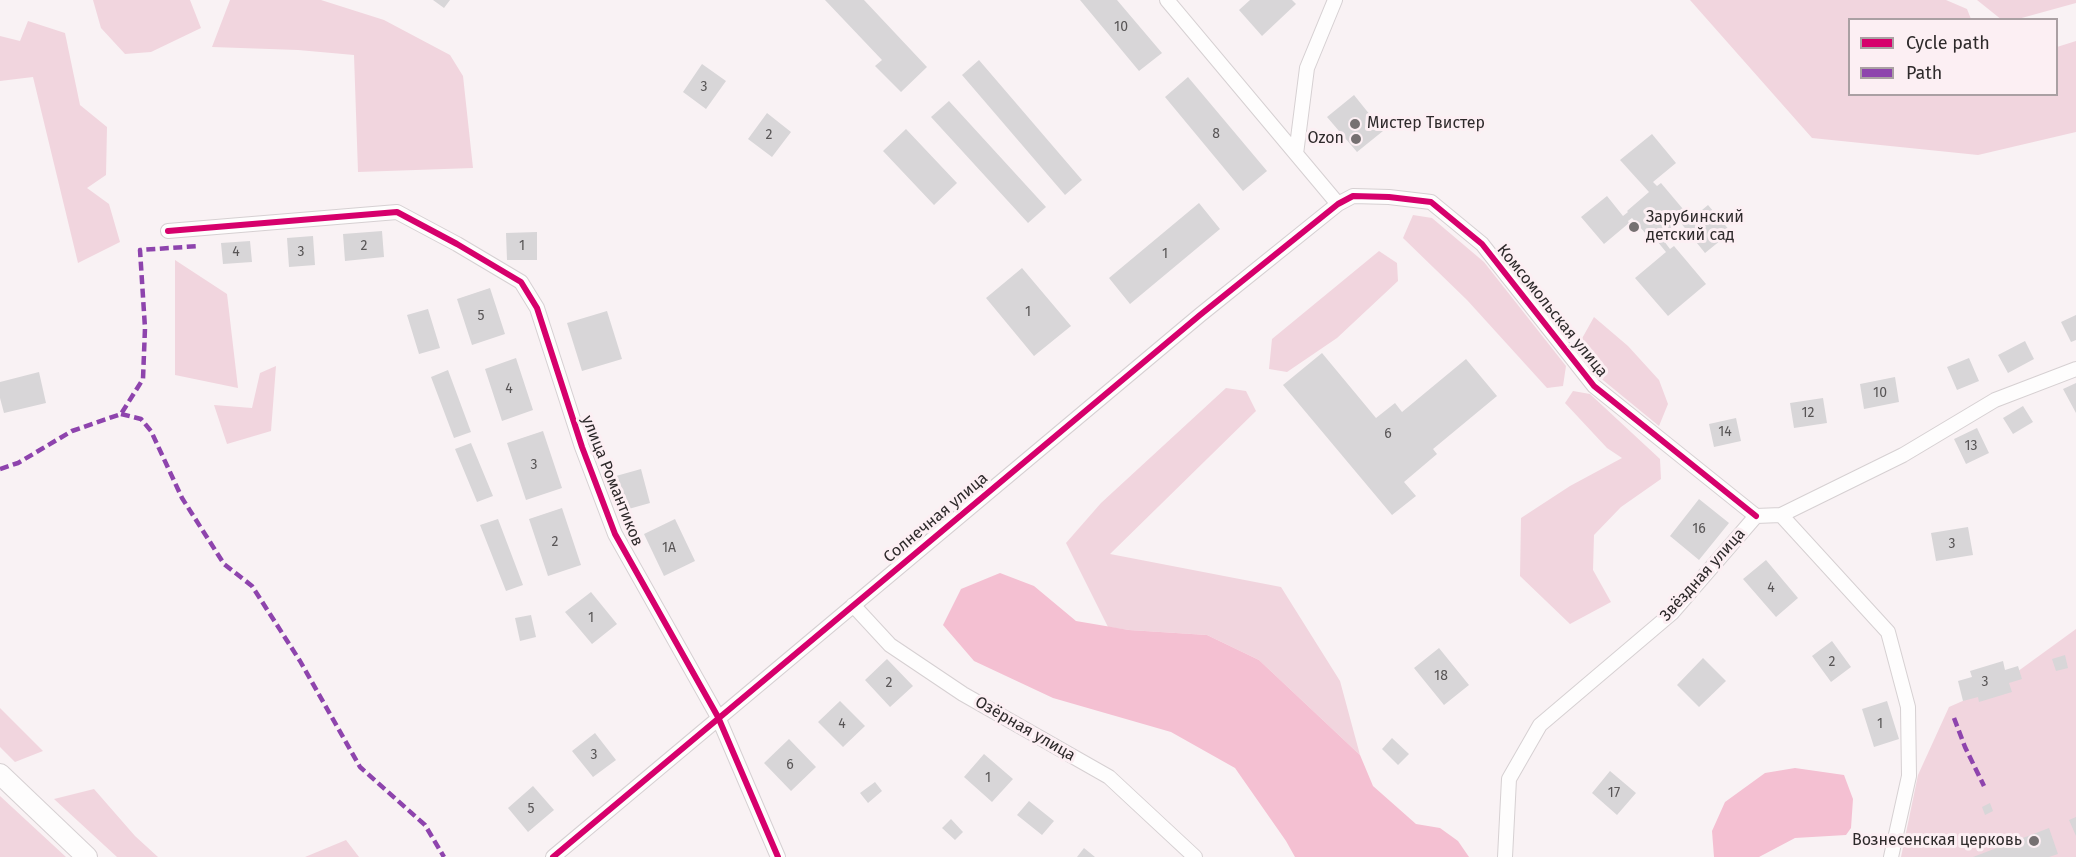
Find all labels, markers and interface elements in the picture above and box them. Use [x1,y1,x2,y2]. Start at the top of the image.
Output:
legend [1848,18,2058,96]
house number: 10 [1114,19,1128,35]
text: Cycle path [1906,32,1990,54]
text: Path [1906,62,1942,84]
house number: 3 [701,79,707,95]
place label: Мистер Твистер [1367,114,1485,134]
marker: Мистер Твистер [1348,117,1362,131]
house number: 8 [1212,126,1220,142]
house number: 2 [766,127,772,143]
place label: Ozon [1307,129,1344,149]
marker: Ozon [1349,132,1363,146]
place label: Зарубинский детский сад [1646,208,1744,246]
marker: Зарубинский детский сад [1627,220,1641,234]
house number: 2 [361,238,367,254]
house number: 1 [519,238,525,254]
street label: Комсомольская улица [1492,241,1612,381]
house number: 4 [232,244,240,260]
house number: 3 [298,244,304,260]
house number: 1 [1162,246,1168,262]
house number: 1 [1025,304,1031,320]
house number: 5 [477,308,485,324]
house number: 4 [505,381,513,397]
house number: 10 [1873,385,1887,401]
house number: 12 [1802,405,1814,421]
street label: улица Романтиков [577,413,647,549]
house number: 14 [1718,424,1732,440]
house number: 6 [1384,426,1392,442]
house number: 13 [1964,438,1978,454]
house number: 3 [531,457,537,473]
street label: Солнечная улица [880,469,992,567]
house number: 16 [1692,521,1706,537]
street label: Звёздная улица [1656,525,1750,625]
house number: 2 [552,534,558,550]
house number: 3 [1949,536,1955,552]
house number: 1А [662,540,676,556]
house number: 4 [1767,580,1775,596]
house number: 1 [588,610,594,626]
house number: 2 [1829,654,1835,670]
house number: 18 [1434,668,1448,684]
house number: 3 [1982,674,1988,690]
house number: 2 [886,675,892,691]
street label: Озёрная улица [971,692,1079,766]
house number: 4 [838,716,846,732]
house number: 1 [1877,716,1883,732]
house number: 3 [591,747,597,763]
house number: 6 [786,757,794,773]
house number: 1 [985,770,991,786]
house number: 17 [1608,785,1620,801]
house number: 5 [527,801,535,817]
place label: Вознесенская церковь [1852,831,2022,851]
marker: Вознесенская церковь [2027,834,2041,848]

